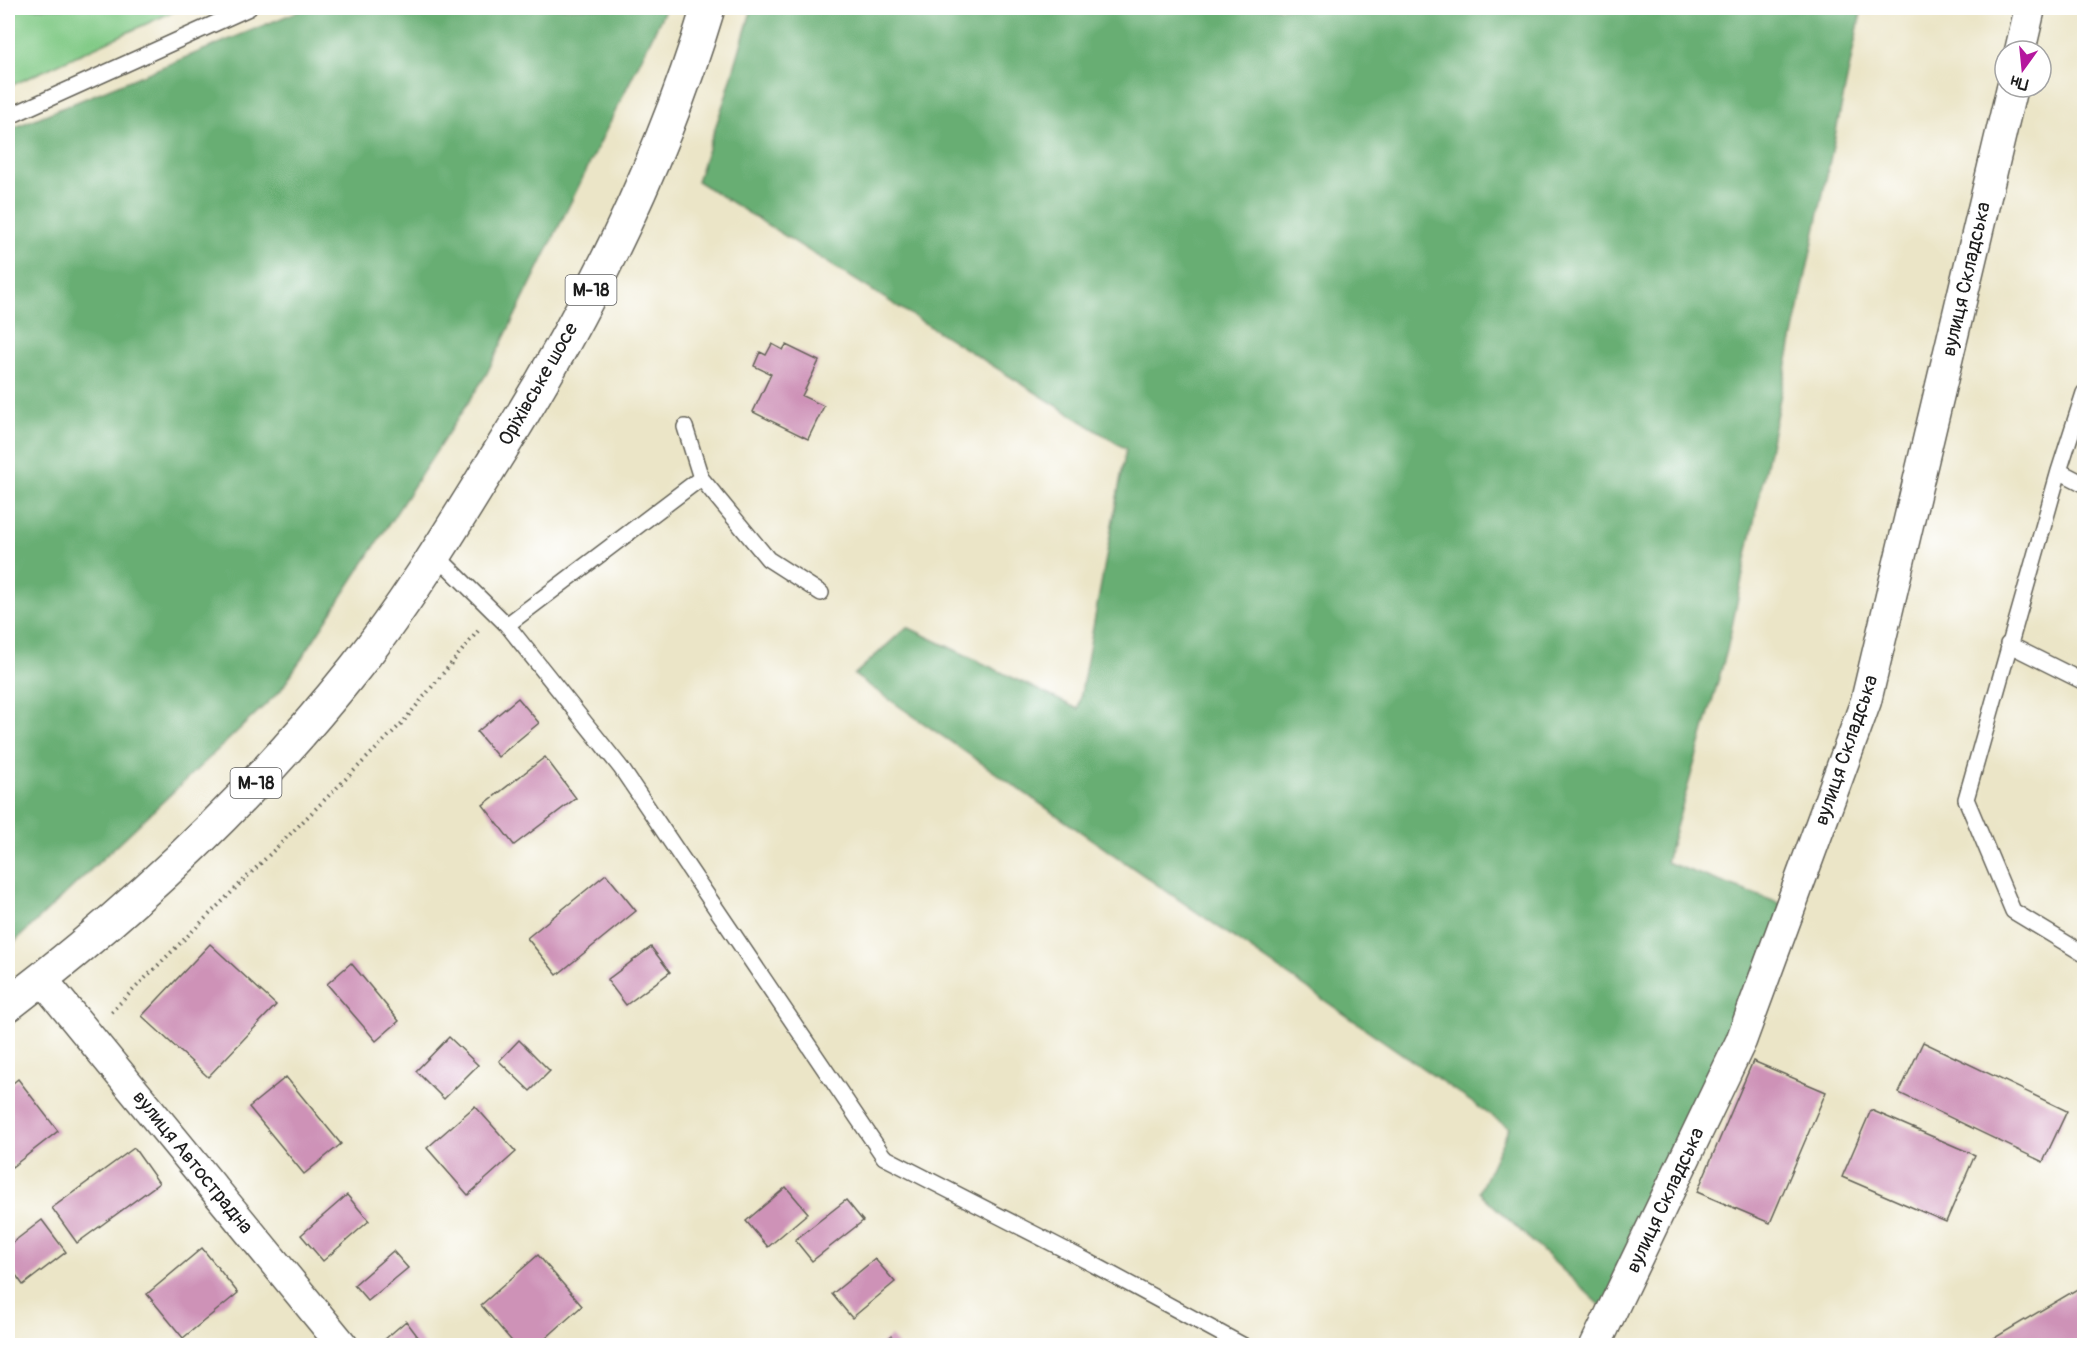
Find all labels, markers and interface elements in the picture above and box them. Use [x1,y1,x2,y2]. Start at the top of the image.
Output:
north arrow [1993,39,2053,99]
text: Пн [2008,71,2030,94]
street label: вулиця Складська [1936,199,1996,359]
road number: М-18 [566,275,616,305]
street label: Оріхівське шосе [493,318,583,450]
street label: вулиця Складська [1809,671,1883,829]
road number: М-18 [230,768,282,798]
street label: вулиця Автострадна [127,1085,259,1239]
street label: вулиця Складська [1620,1123,1710,1277]

